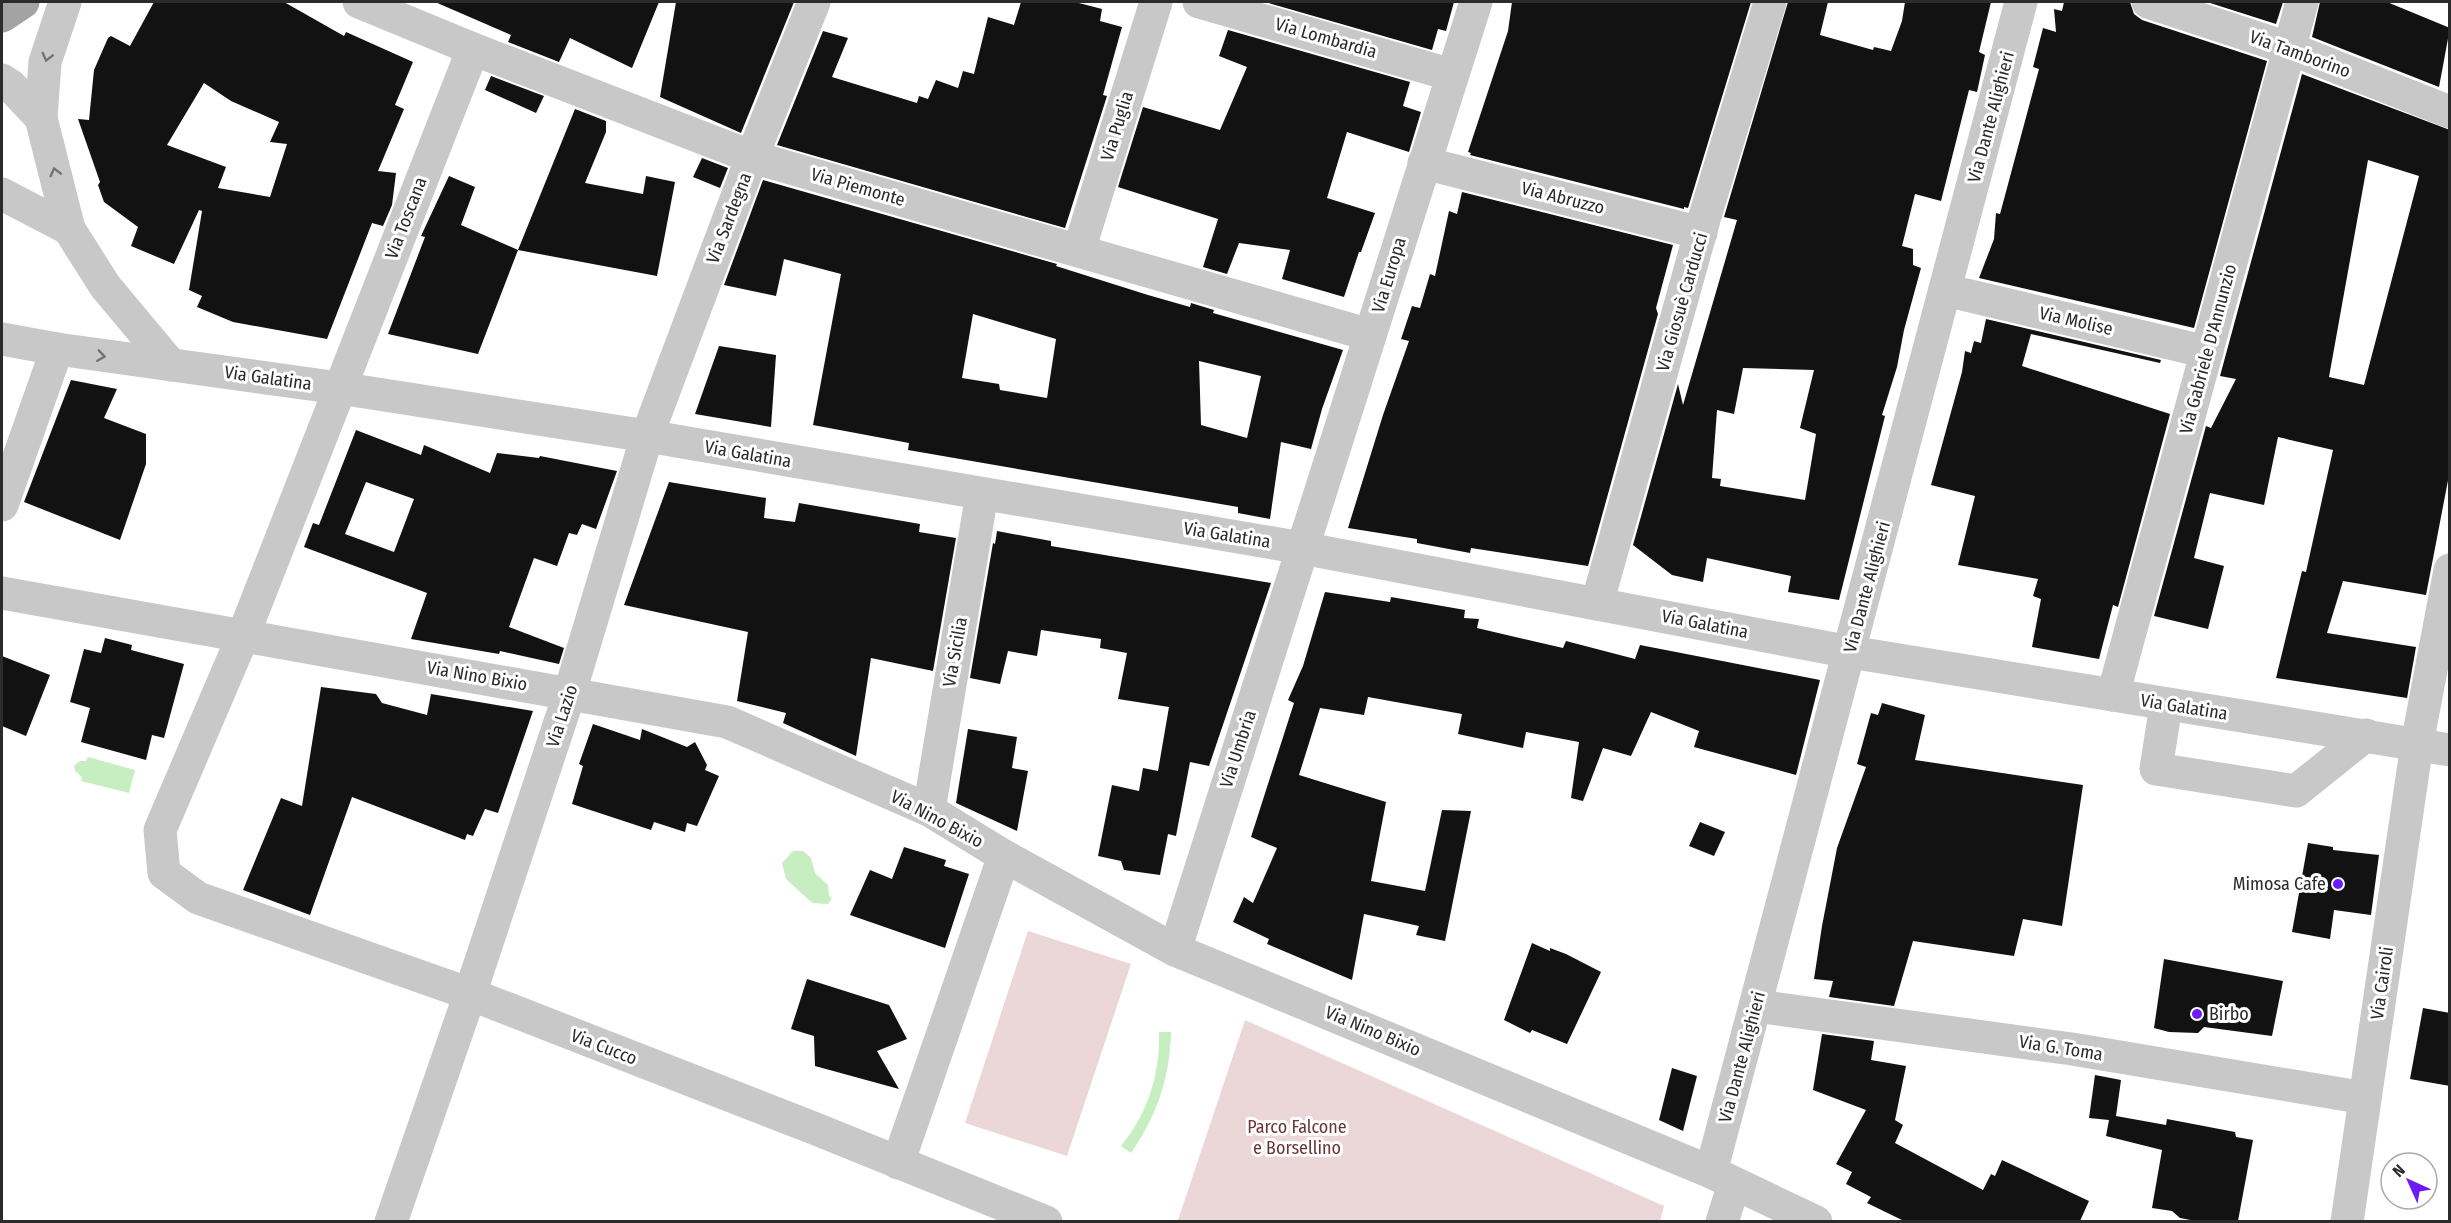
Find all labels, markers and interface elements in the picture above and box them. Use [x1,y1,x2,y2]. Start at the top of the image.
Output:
street label: Via Lombardia [1273,13,1380,63]
street label: Via Tamborino [2247,26,2353,82]
street label: Via Dante Alighieri [1963,49,2019,185]
one-way arrow [42,51,54,62]
street label: Via Puglia [1096,88,1138,164]
street label: Via Piemonte [808,163,908,211]
one-way arrow [49,167,62,177]
street label: Via Sardegna [702,169,756,267]
street label: Via Toscana [380,174,432,262]
street label: Via Abruzzo [1519,177,1607,219]
street label: Via Giosuè Carducci [1652,230,1712,374]
street label: Via Europa [1367,234,1411,315]
street label: Via Gabriele D'Annunzio [2175,262,2241,436]
street label: Via Molise [2037,302,2115,340]
one-way arrow [96,349,105,361]
street label: Via Galatina [223,361,313,395]
street label: Via Galatina [703,436,793,472]
street label: Via Galatina [1182,517,1272,553]
street label: Via Dante Alighieri [1839,519,1895,655]
street label: Via Galatina [1660,605,1750,643]
street label: Via Sicilia [938,615,972,689]
street label: Via Nino Bixio [425,656,529,696]
street label: Via Lazio [542,682,582,750]
street label: Via Galatina [2139,689,2229,725]
street label: Via Umbria [1215,707,1261,791]
street label: Via Nino Bixio [887,785,987,853]
place label: Mimosa Cafe [2233,873,2326,895]
marker: Mimosa Cafe [2331,877,2345,891]
street label: Via Cairoli [2366,945,2398,1021]
street label: Via Dante Alighieri [1714,989,1770,1125]
street label: Via Nino Bixio [1322,1001,1424,1061]
place label: Birbo [2209,1003,2249,1025]
marker: Birbo [2190,1007,2204,1021]
street label: Via Cucco [568,1024,640,1070]
street label: Via G. Toma [2018,1031,2105,1066]
park label: Parco Falcone e Borsellino [1247,1116,1347,1159]
north arrow [2379,1151,2439,1211]
text: N [2389,1161,2409,1181]

